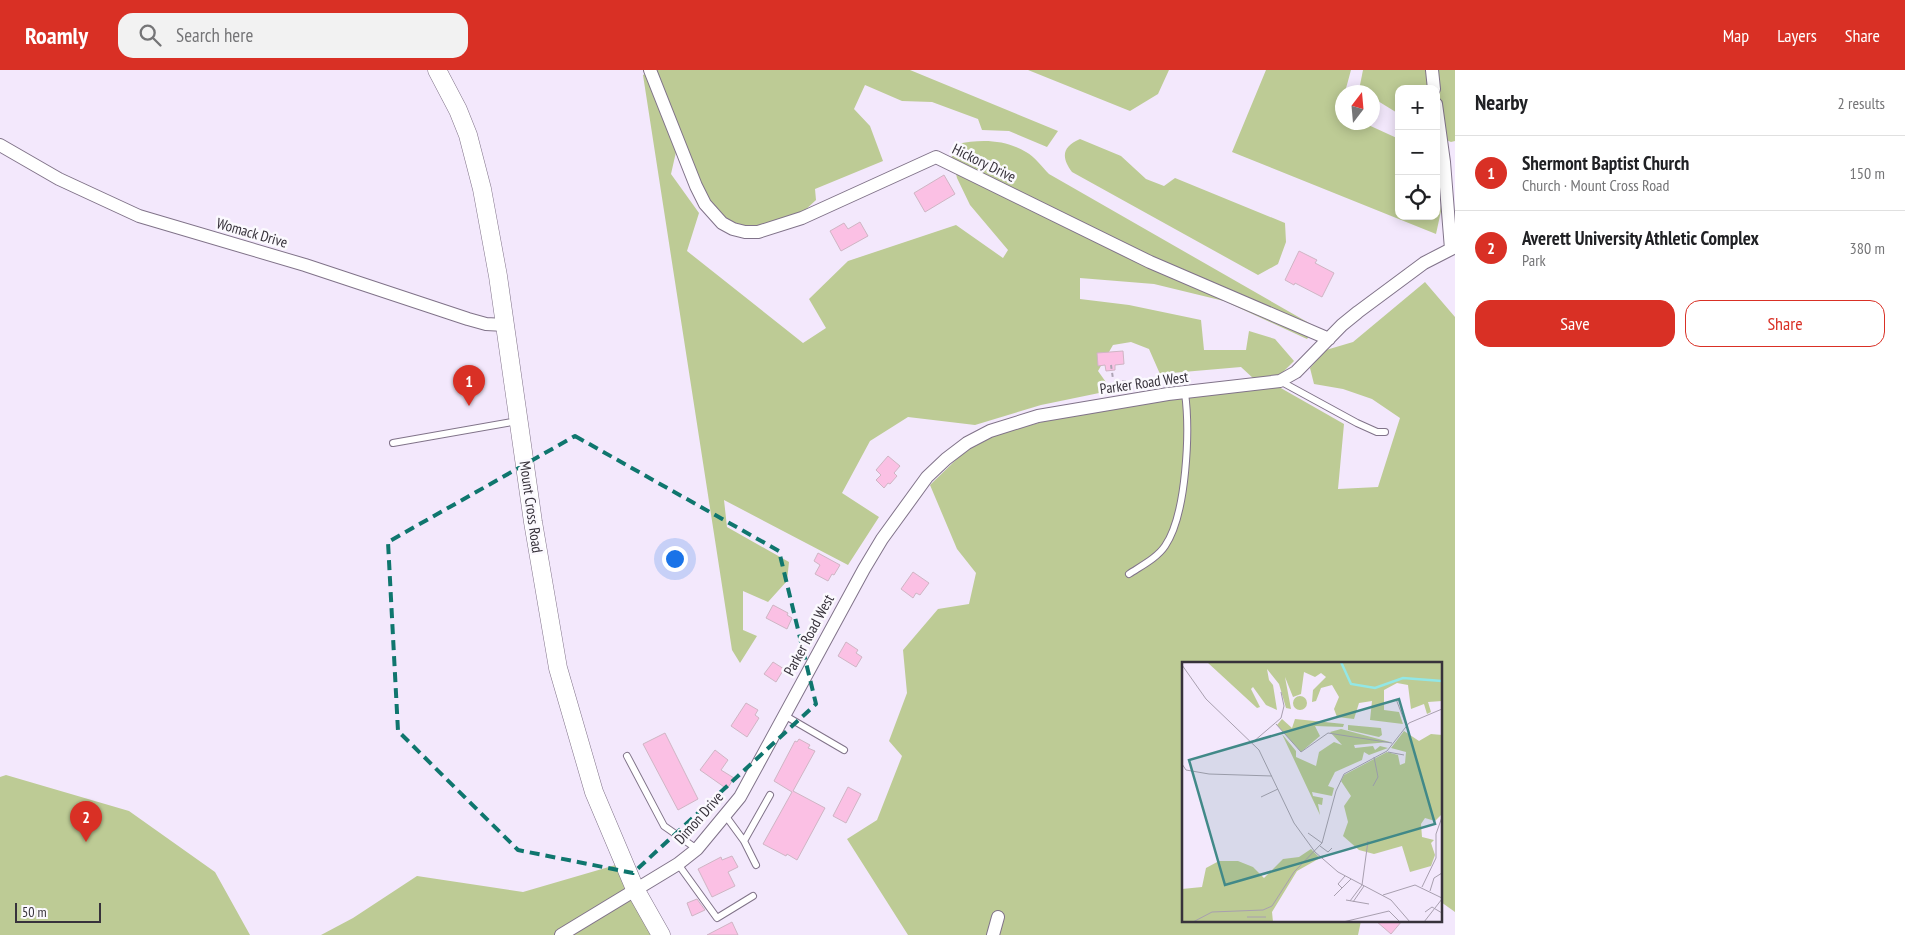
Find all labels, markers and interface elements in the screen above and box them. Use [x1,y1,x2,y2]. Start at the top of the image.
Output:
search box [118,13,468,58]
text: Roamly [25,20,88,51]
icon: search [136,21,164,49]
text: Search here [176,23,253,47]
text: Map [1723,24,1749,47]
text: Layers [1777,24,1817,47]
text: Share [1845,24,1880,47]
north arrow [1335,85,1380,130]
map controls [1395,85,1440,220]
button: + [1395,85,1440,130]
text: Nearby [1475,89,1528,116]
text: 2 results [1838,93,1885,113]
button: − [1395,130,1440,175]
street label: Hickory Drive [949,139,1019,186]
text: Shermont Baptist Church [1522,151,1689,175]
text: 1 [1487,163,1495,183]
text: 150 m [1850,163,1885,183]
button: locate [1395,175,1440,220]
text: Church · Mount Cross Road [1522,175,1669,195]
street label: Womack Drive [214,213,290,252]
text: Averett University Athletic Complex [1522,226,1759,250]
text: 2 [1487,238,1495,258]
text: 380 m [1850,238,1885,258]
text: Park [1522,250,1546,270]
button: Save [1475,300,1675,347]
button: Share [1685,300,1885,347]
pin: 1 [453,365,485,406]
street label: Parker Road West [1098,367,1189,398]
street label: Mount Cross Road [516,460,547,554]
your location [662,546,688,572]
street label: Parker Road West [779,591,838,679]
inset map [1182,662,1442,922]
street label: Dimon Drive [670,787,727,848]
pin: 2 [70,801,102,842]
scale bar [15,900,101,923]
text: 50 m [22,903,47,921]

